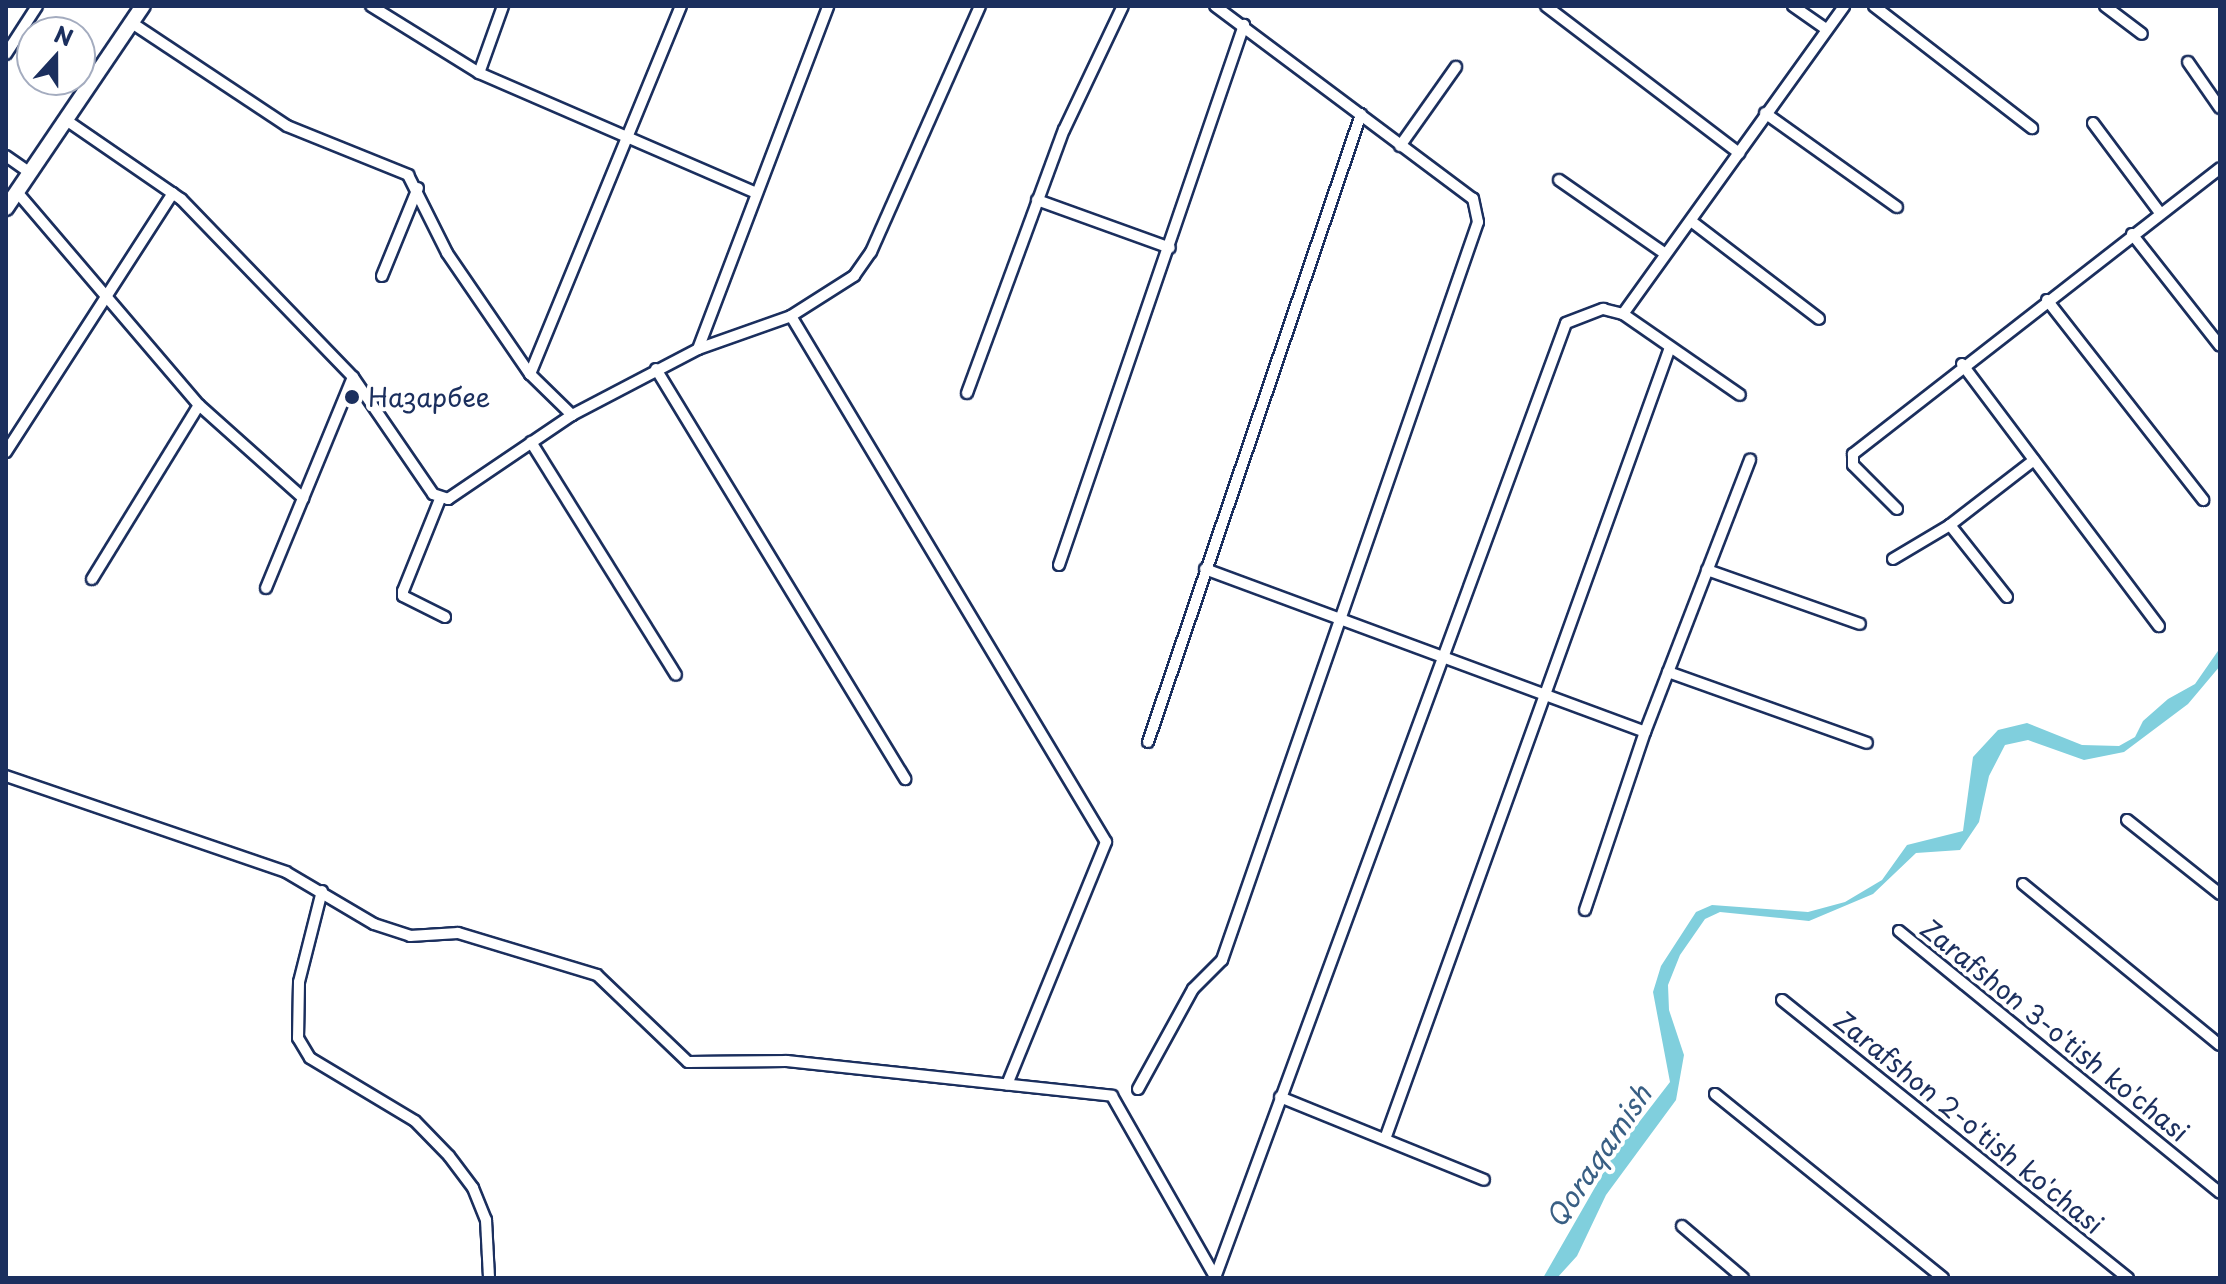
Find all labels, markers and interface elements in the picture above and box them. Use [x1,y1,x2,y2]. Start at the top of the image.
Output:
north arrow [16,16,96,96]
text: N [50,16,78,54]
place label: Назарбее [368,381,490,413]
marker: Назарбее [343,388,361,406]
street label: Zarafshon 3-o'tish ko'chasi [1915,912,2195,1148]
street label: Zarafshon 2-o'tish ko'chasi [1829,1004,2109,1240]
water label: Qoraqamish [1538,1079,1658,1233]

